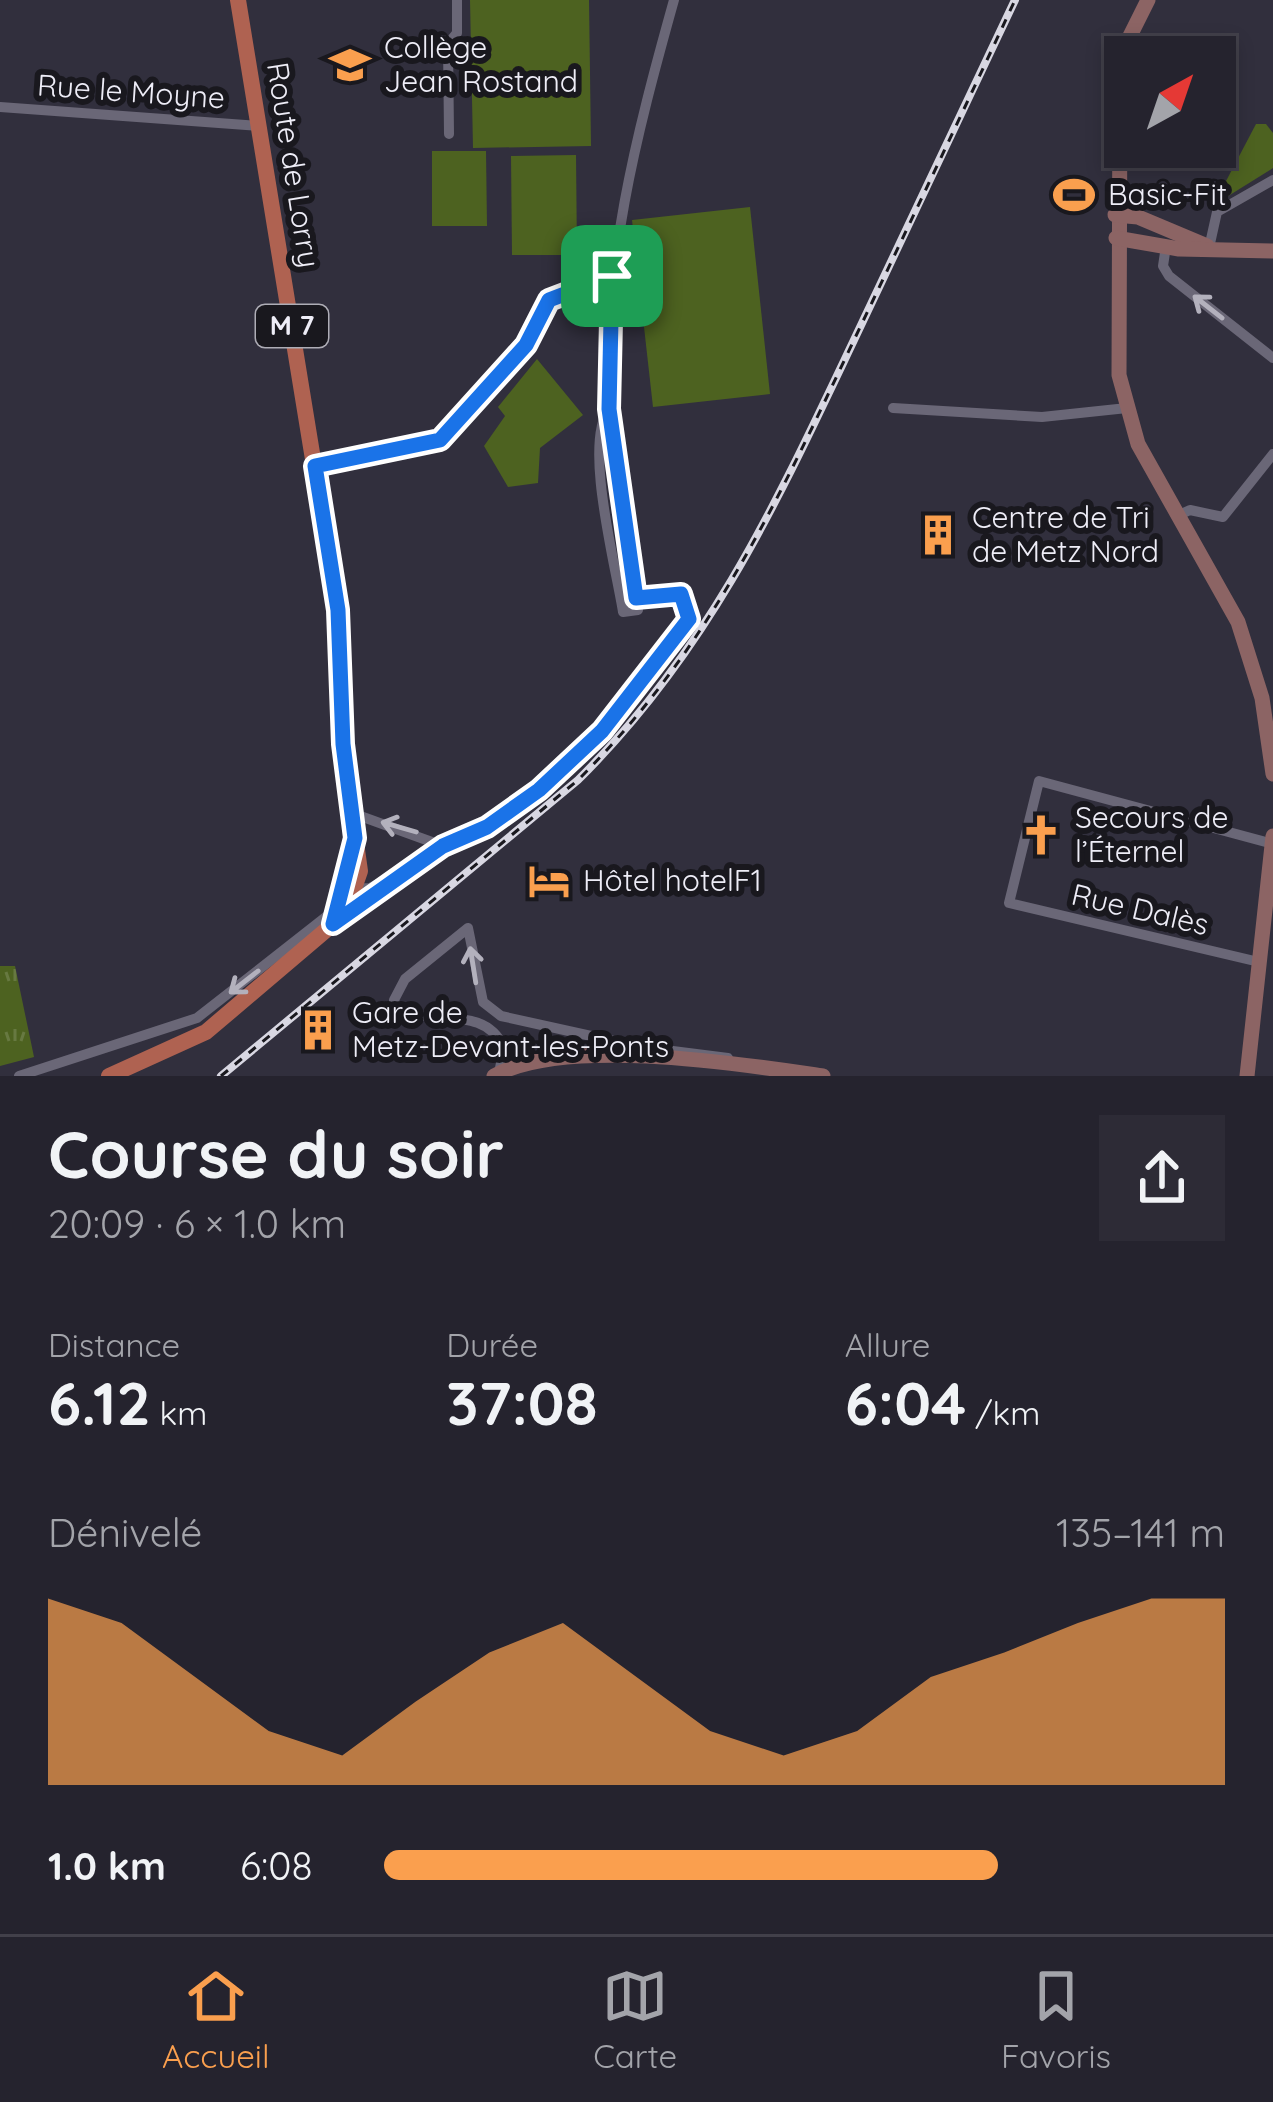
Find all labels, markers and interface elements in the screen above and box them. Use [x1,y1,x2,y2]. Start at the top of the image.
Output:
place label: Collège Jean Rostand [384,28,578,100]
north arrow [1104,36,1236,168]
map controls [1104,36,1236,168]
school or university icon: Collège Jean Rostand [327,42,373,88]
street label: Route de Lorry [259,59,329,270]
street label: Rue le Moyne [36,65,226,117]
sports icon: Basic-Fit [1051,172,1097,218]
place label: Basic-Fit [1108,175,1227,213]
pin [561,225,663,327]
icon: arrive [579,243,645,309]
one-way arrow [1193,294,1225,321]
road number: M 7 [256,305,328,347]
place label: Centre de Tri de Metz Nord [972,498,1159,570]
building icon: Centre de Tri de Metz Nord [915,512,961,558]
place label: Secours de l’Éternel [1075,798,1228,870]
church icon: Secours de l’Éternel [1018,812,1064,858]
one-way arrow [380,814,418,836]
hotel icon: Hôtel hotelF1 [526,858,572,904]
place label: Hôtel hotelF1 [583,861,762,899]
street label: Rue Dalès [1068,875,1212,943]
one-way arrow [461,946,484,985]
one-way arrow [228,968,261,994]
place label: Gare de Metz-Devant-les-Ponts [352,993,669,1065]
building icon: Gare de Metz-Devant-les-Ponts [295,1007,341,1053]
text: Course du soir [48,1112,504,1195]
button: share [1099,1115,1225,1241]
text: 20:09 · 6 × 1.0 km [48,1199,346,1248]
text: Distance [48,1324,180,1365]
text: Durée [446,1324,538,1365]
text: Allure [845,1324,930,1365]
text: 6.12 [48,1365,151,1440]
text: 37:08 [446,1365,598,1440]
text: 6:04 [845,1365,966,1440]
text: km [151,1392,207,1433]
text: /km [966,1392,1040,1433]
text: Dénivelé [48,1508,202,1557]
text: 135–141 m [1056,1508,1225,1557]
text: 1.0 km [48,1841,166,1890]
text: 6:08 [240,1841,313,1890]
tab: Accueil [162,1963,270,2076]
tab: Carte [593,1963,677,2076]
tab: Favoris [1001,1963,1111,2076]

